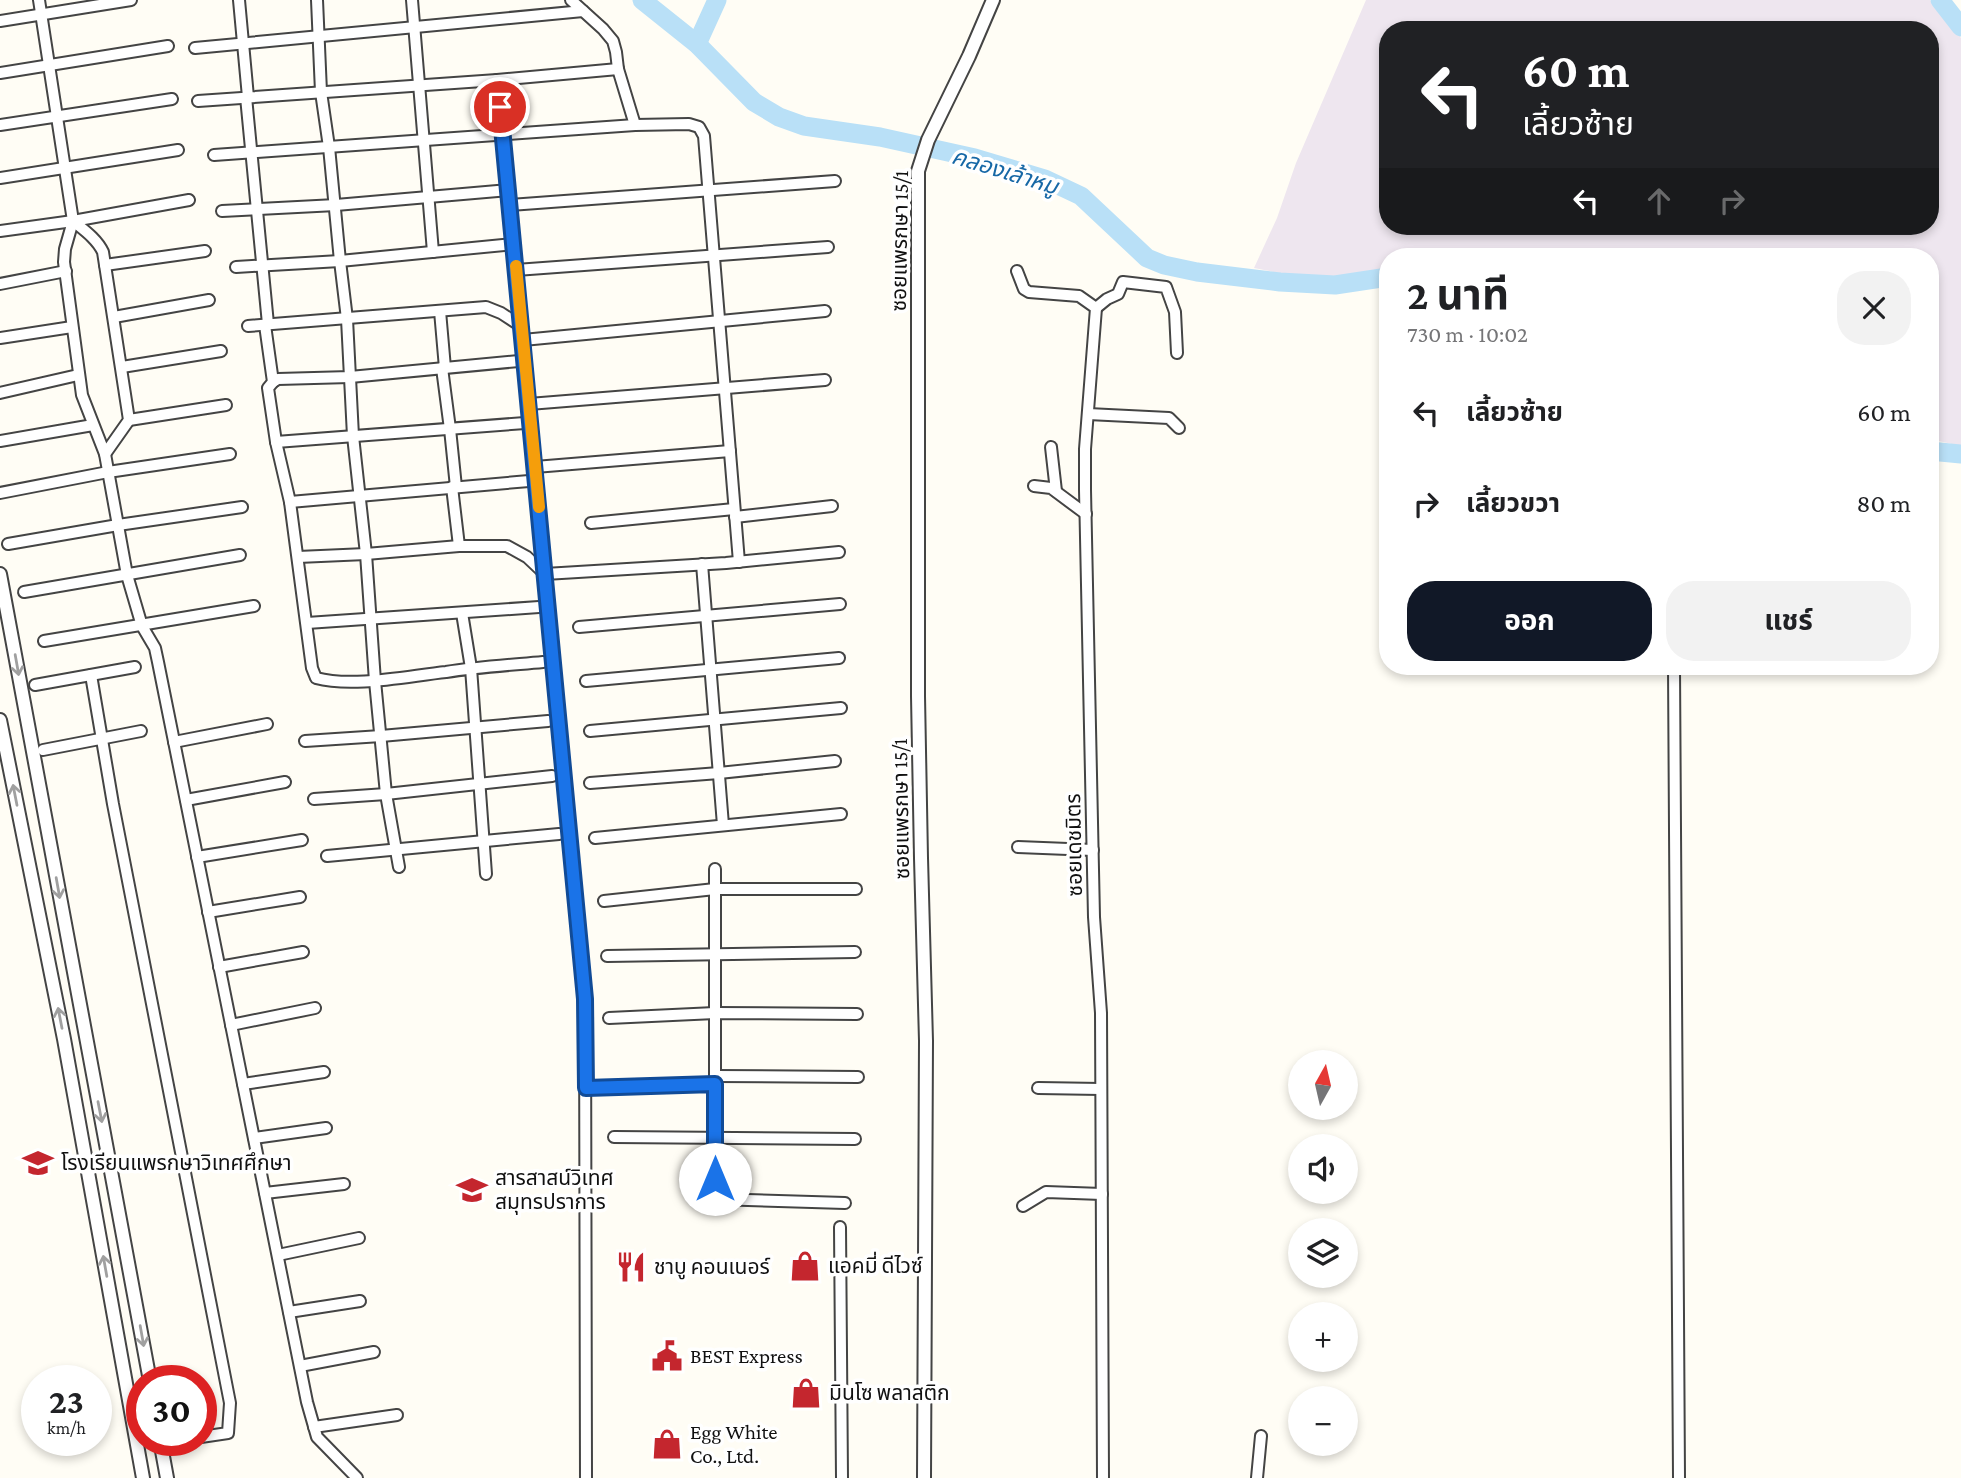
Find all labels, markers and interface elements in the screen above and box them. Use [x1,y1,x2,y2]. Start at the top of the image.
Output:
text: 60 m [1522,43,1629,98]
icon: left [1407,49,1498,140]
pin [470,77,530,137]
icon: arrive [481,88,519,126]
text: เลี้ยวซ้าย [1522,106,1634,142]
water label: คลองเล้าหมู [948,143,1063,202]
street label: ซอยแพรกษา 15/1 [887,170,913,312]
icon: left [1567,182,1605,220]
icon: ahead [1640,182,1678,220]
icon: right [1713,182,1751,220]
text: 2 นาที [1407,271,1509,318]
button: close [1837,271,1911,345]
text: 730 m · 10:02 [1407,321,1528,347]
icon: left [1407,394,1445,432]
text: เลี้ยวซ้าย [1466,398,1563,427]
text: 60 m [1857,398,1911,427]
icon: right [1407,485,1445,523]
text: เลี้ยวขวา [1466,489,1560,518]
text: 80 m [1857,489,1911,518]
button: ออก [1407,581,1652,661]
button: แชร์ [1666,581,1911,661]
one-way arrow [11,653,24,676]
street label: ซอยแพรกษา 15/1 [888,738,914,880]
one-way arrow [8,784,21,807]
street label: ซอยเดชมิตร [1061,793,1087,897]
one-way arrow [52,876,65,899]
one-way arrow [53,1007,66,1030]
north arrow [1288,1050,1358,1120]
map controls [1288,1050,1358,1456]
one-way arrow [94,1100,107,1123]
button: sound [1288,1134,1358,1204]
position arrow [678,1142,752,1216]
school or university icon: โรงเรียนแพรกษาวิเทศศึกษา [21,1146,55,1180]
place label: โรงเรียนแพรกษาวิเทศศึกษา [61,1151,292,1175]
place label: สารสาสน์วิเทศ สมุทรปราการ [495,1166,614,1215]
school or university icon: สารสาสน์วิเทศ สมุทรปราการ [455,1173,489,1207]
button: layers [1288,1218,1358,1288]
shop icon: แอคมี่ ดีไวซ์ [788,1249,822,1283]
restaurant icon: ชาบู คอนเนอร์ [614,1250,648,1284]
place label: แอคมี่ ดีไวซ์ [828,1251,923,1278]
one-way arrow [98,1255,111,1278]
place label: ชาบู คอนเนอร์ [654,1255,771,1280]
button: + [1288,1302,1358,1372]
one-way arrow [135,1324,149,1347]
public building icon: BEST Express [650,1339,684,1373]
place label: BEST Express [690,1344,803,1368]
speed limit sign: 30 [126,1365,217,1456]
shop icon: มินโซ พลาสติก [789,1376,823,1410]
place label: มินโซ พลาสติก [829,1381,950,1405]
text: 23 [49,1382,84,1421]
button: − [1288,1386,1358,1456]
text: km/h [47,1418,86,1438]
place label: Egg White Co., Ltd. [690,1420,778,1468]
shop icon: Egg White Co., Ltd. [650,1427,684,1461]

